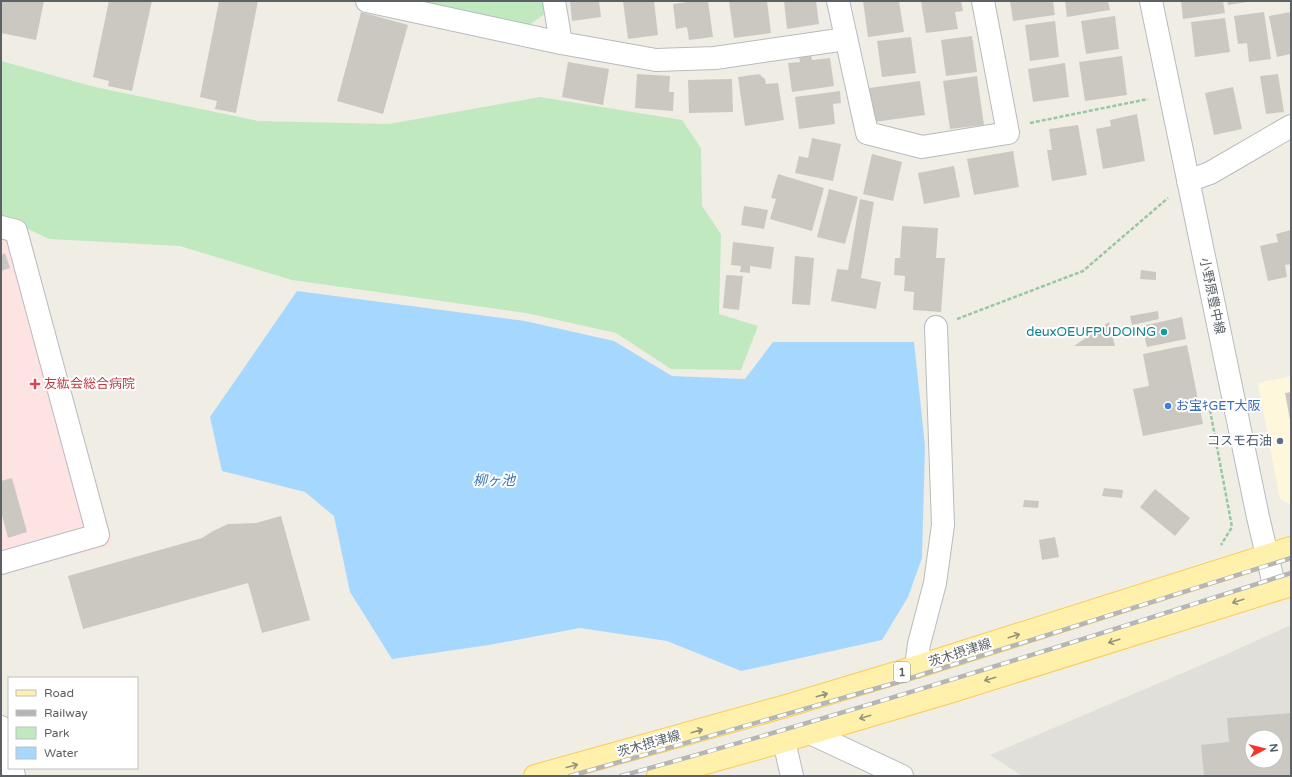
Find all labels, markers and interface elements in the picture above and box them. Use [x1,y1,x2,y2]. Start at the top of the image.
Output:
street label: 小野原豊中線 [1196,256,1228,336]
place label: deuxOEUFPUDOING [1026,324,1156,340]
marker: deuxOEUFPUDOING [1159,327,1169,337]
place label: 友紘会総合病院 [44,376,135,392]
marker: 友紘会総合病院 [29,378,41,390]
place label: お宝ｷGET大阪 [1176,398,1261,414]
marker: お宝ｷGET大阪 [1163,401,1173,411]
place label: コスモ石油 [1207,433,1272,449]
marker: コスモ石油 [1275,436,1285,446]
water label: 柳ヶ池 [473,472,517,489]
one-way arrow [1231,598,1244,605]
one-way arrow [1007,632,1019,640]
street label: 茨木摂津線 [927,635,993,671]
one-way arrow [1108,638,1121,645]
road number: 1 [894,662,910,682]
one-way arrow [984,676,996,684]
legend [8,677,138,769]
text: Road [44,686,74,700]
one-way arrow [816,691,829,698]
text: Railway [44,706,88,720]
one-way arrow [859,714,872,721]
text: Park [44,726,70,740]
street label: 茨木摂津線 [616,727,682,761]
one-way arrow [691,727,704,734]
north arrow [1244,729,1284,769]
text: N [1266,743,1280,753]
text: Water [44,746,79,760]
one-way arrow [565,762,578,769]

